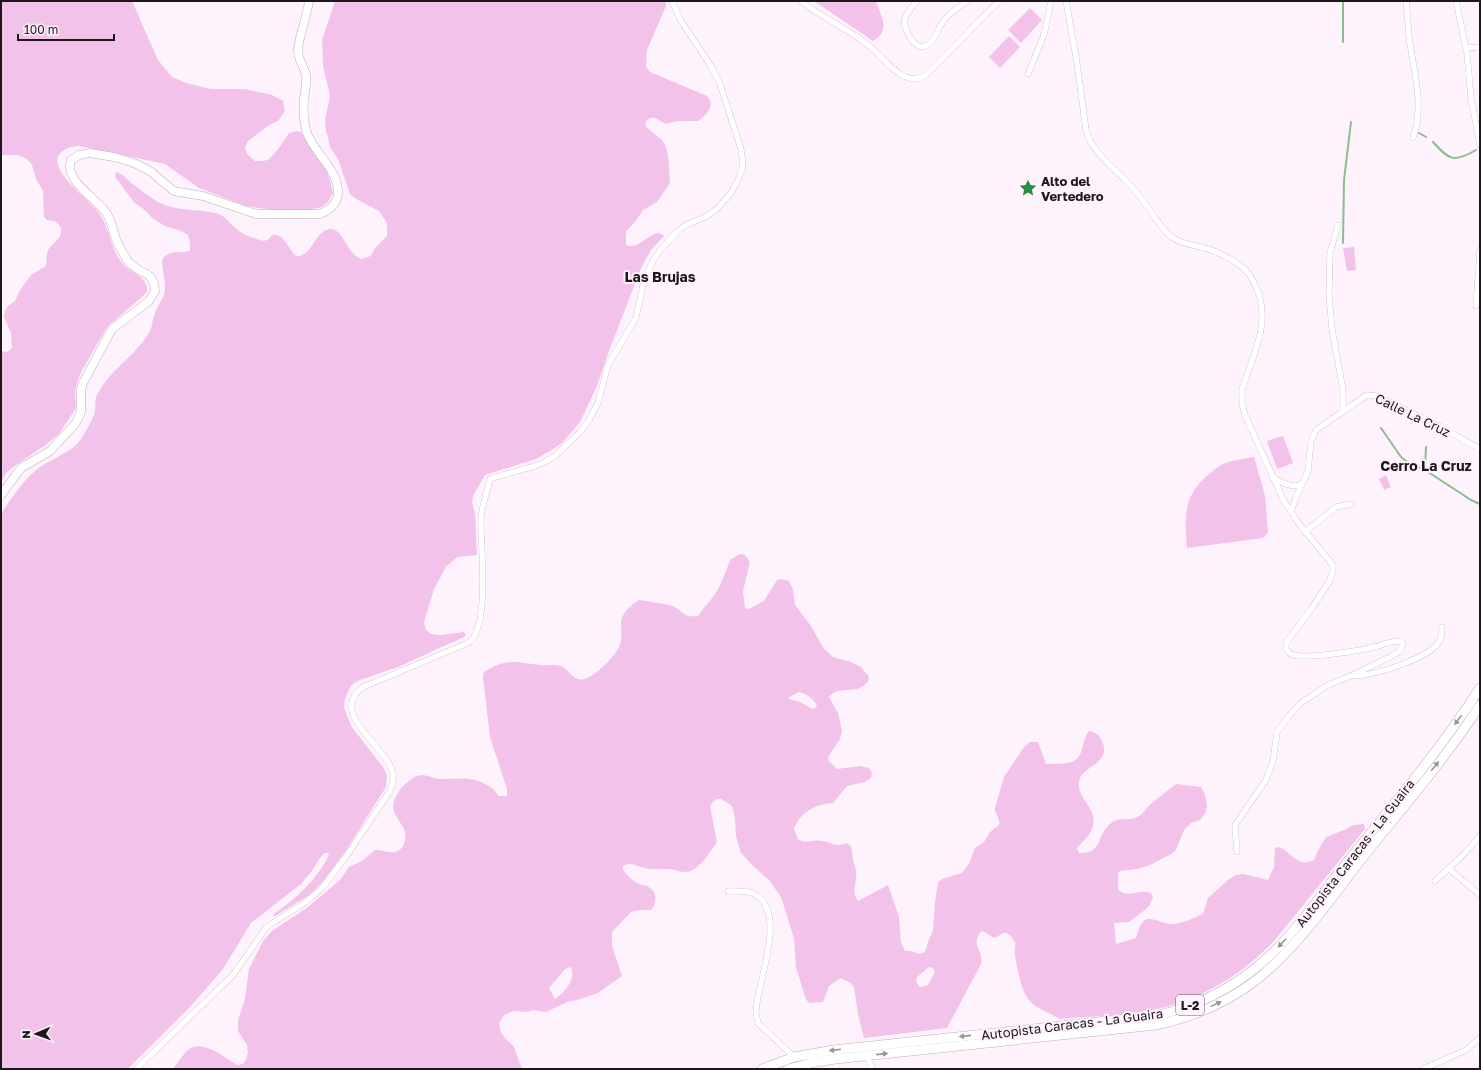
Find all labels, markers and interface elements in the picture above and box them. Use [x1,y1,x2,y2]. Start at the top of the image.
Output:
scale bar [18,16,114,42]
text: 100 m [24,22,58,37]
place label: Alto del Vertedero [1041,173,1104,204]
place icon: Alto del Vertedero [1018,178,1038,198]
district label: Las Brujas [624,268,696,285]
street label: Calle La Cruz [1373,390,1454,440]
district label: Cerro La Cruz [1380,457,1472,474]
one-way arrow [1454,715,1462,726]
one-way arrow [1431,761,1440,771]
street label: Autopista Caracas - La Guaira [1292,776,1418,930]
one-way arrow [1277,938,1287,948]
road number: L-2 [1176,995,1204,1015]
one-way arrow [1211,1001,1222,1007]
street label: Autopista Caracas - La Guaira [980,1005,1164,1043]
north arrow [16,1014,56,1054]
text: N [19,1030,32,1039]
one-way arrow [959,1033,971,1040]
one-way arrow [829,1047,842,1053]
one-way arrow [876,1051,888,1058]

